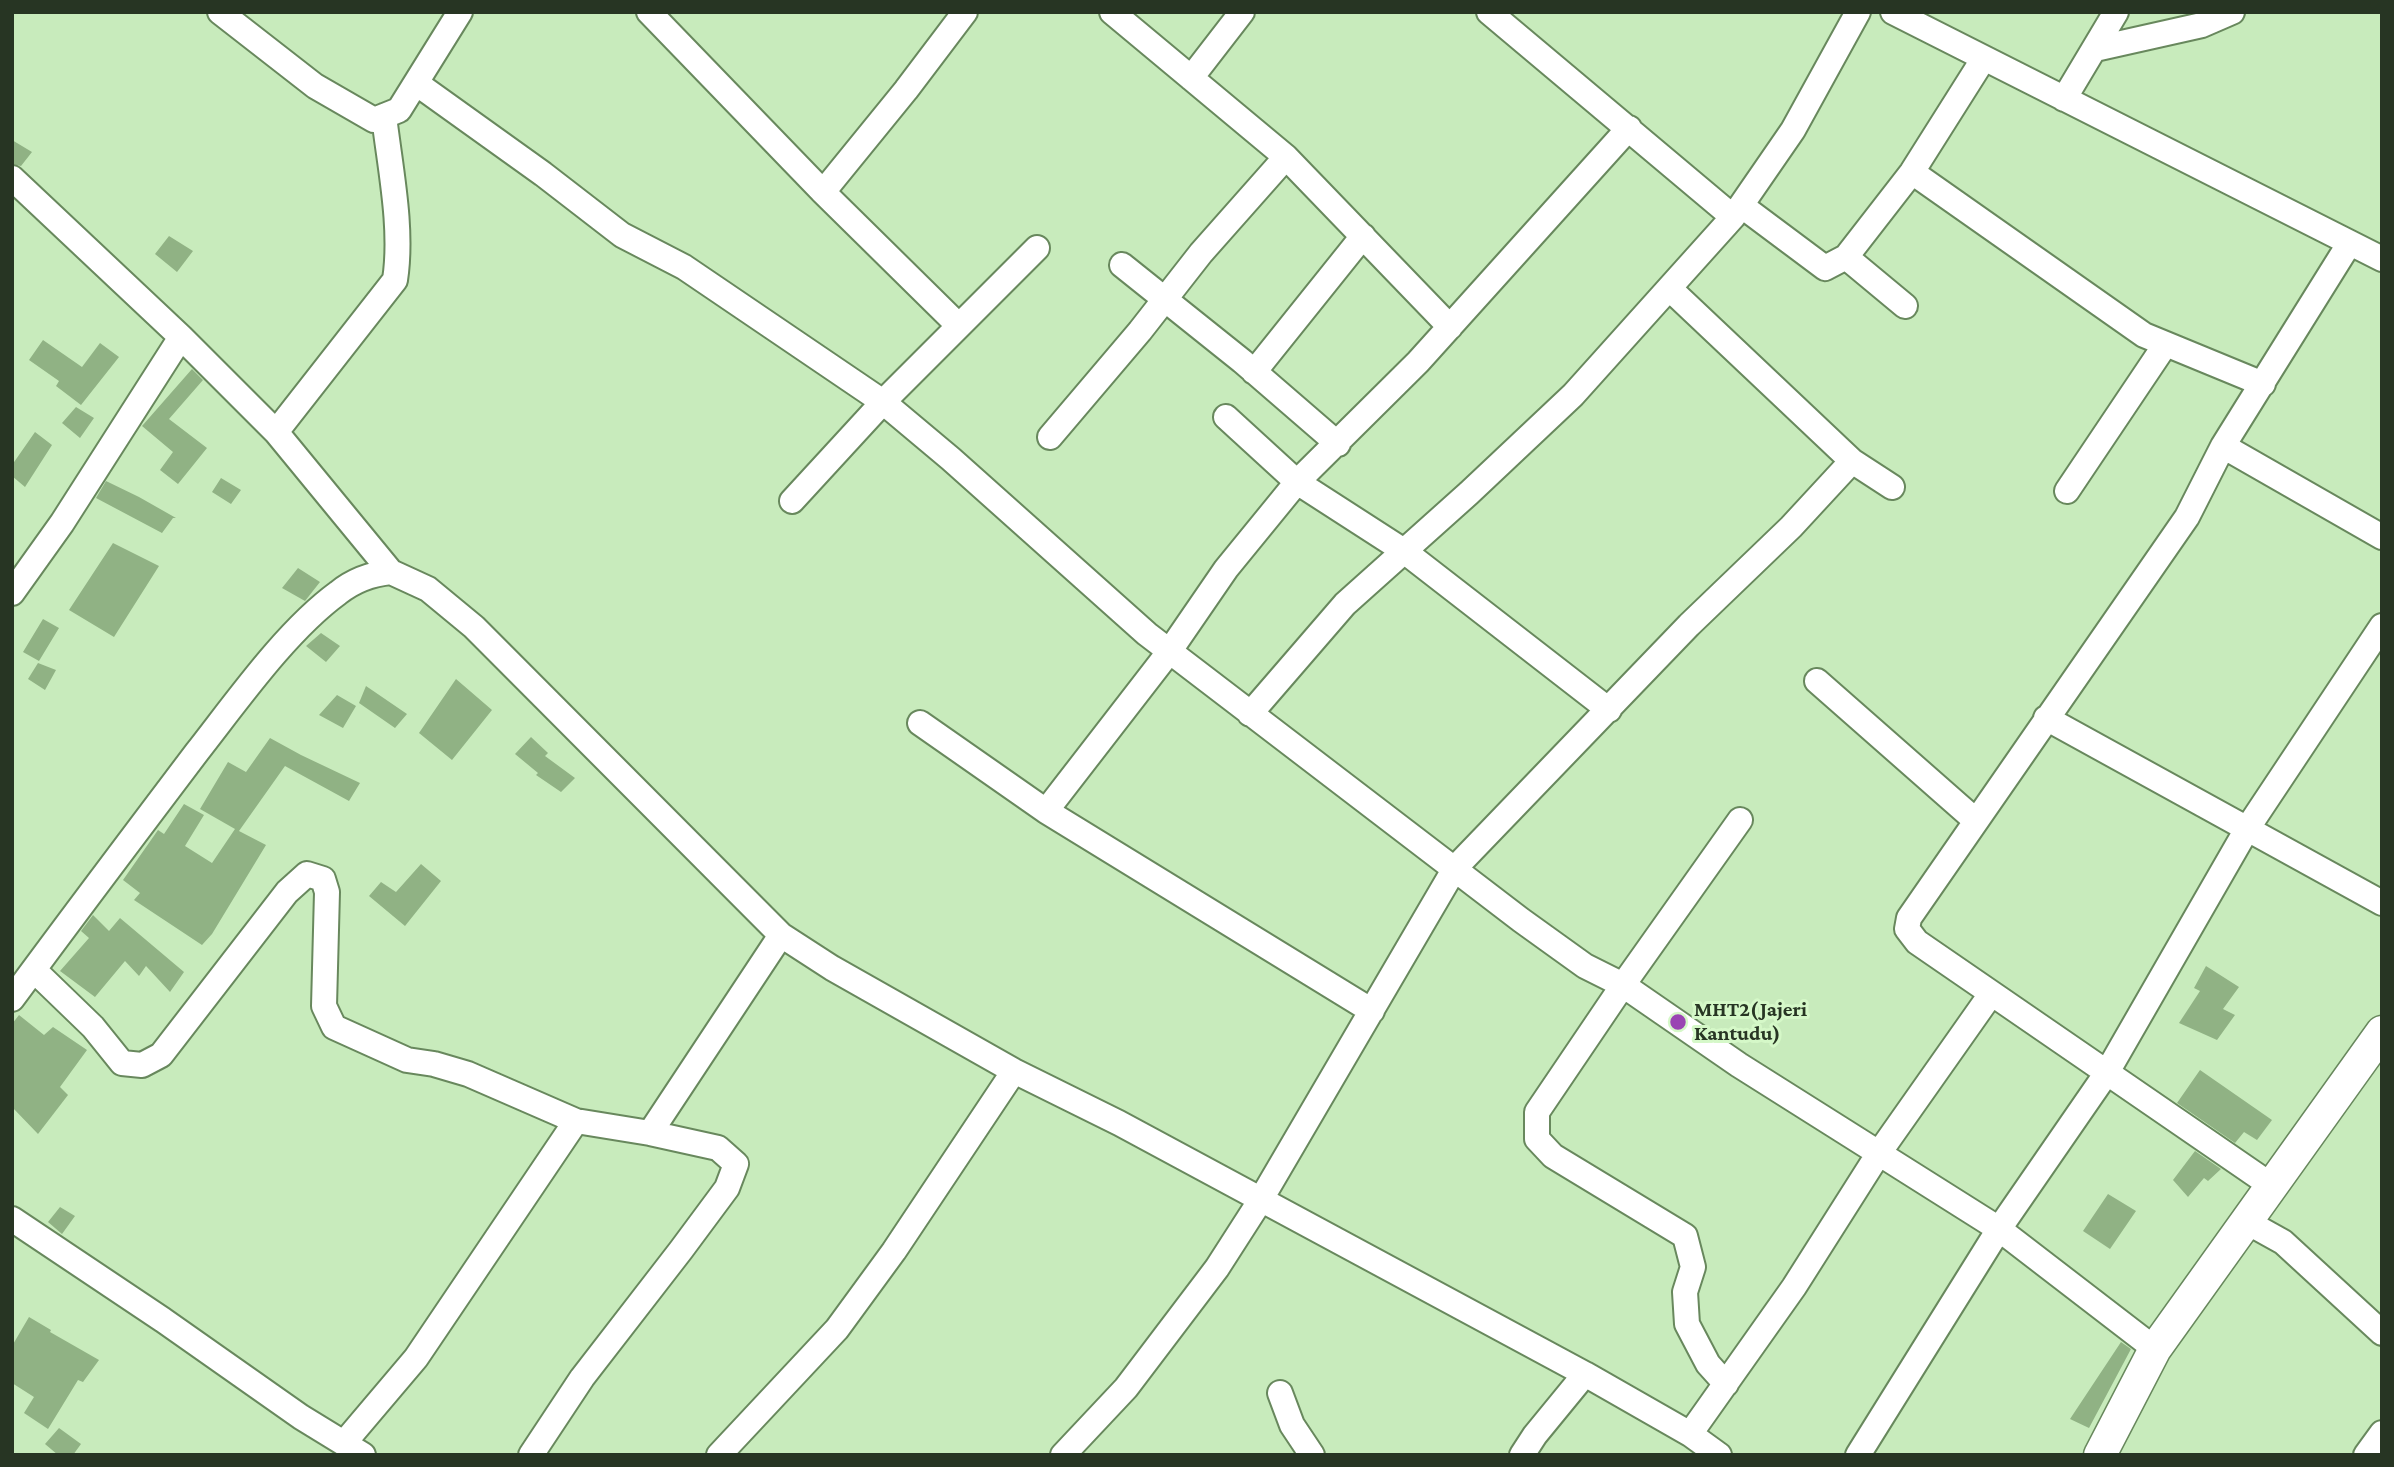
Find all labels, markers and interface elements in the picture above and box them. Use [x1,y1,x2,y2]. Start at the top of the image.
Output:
place label: MHT2(Jajeri Kantudu) [1694,997,1807,1047]
marker: MHT2(Jajeri Kantudu) [1668,1012,1688,1032]

